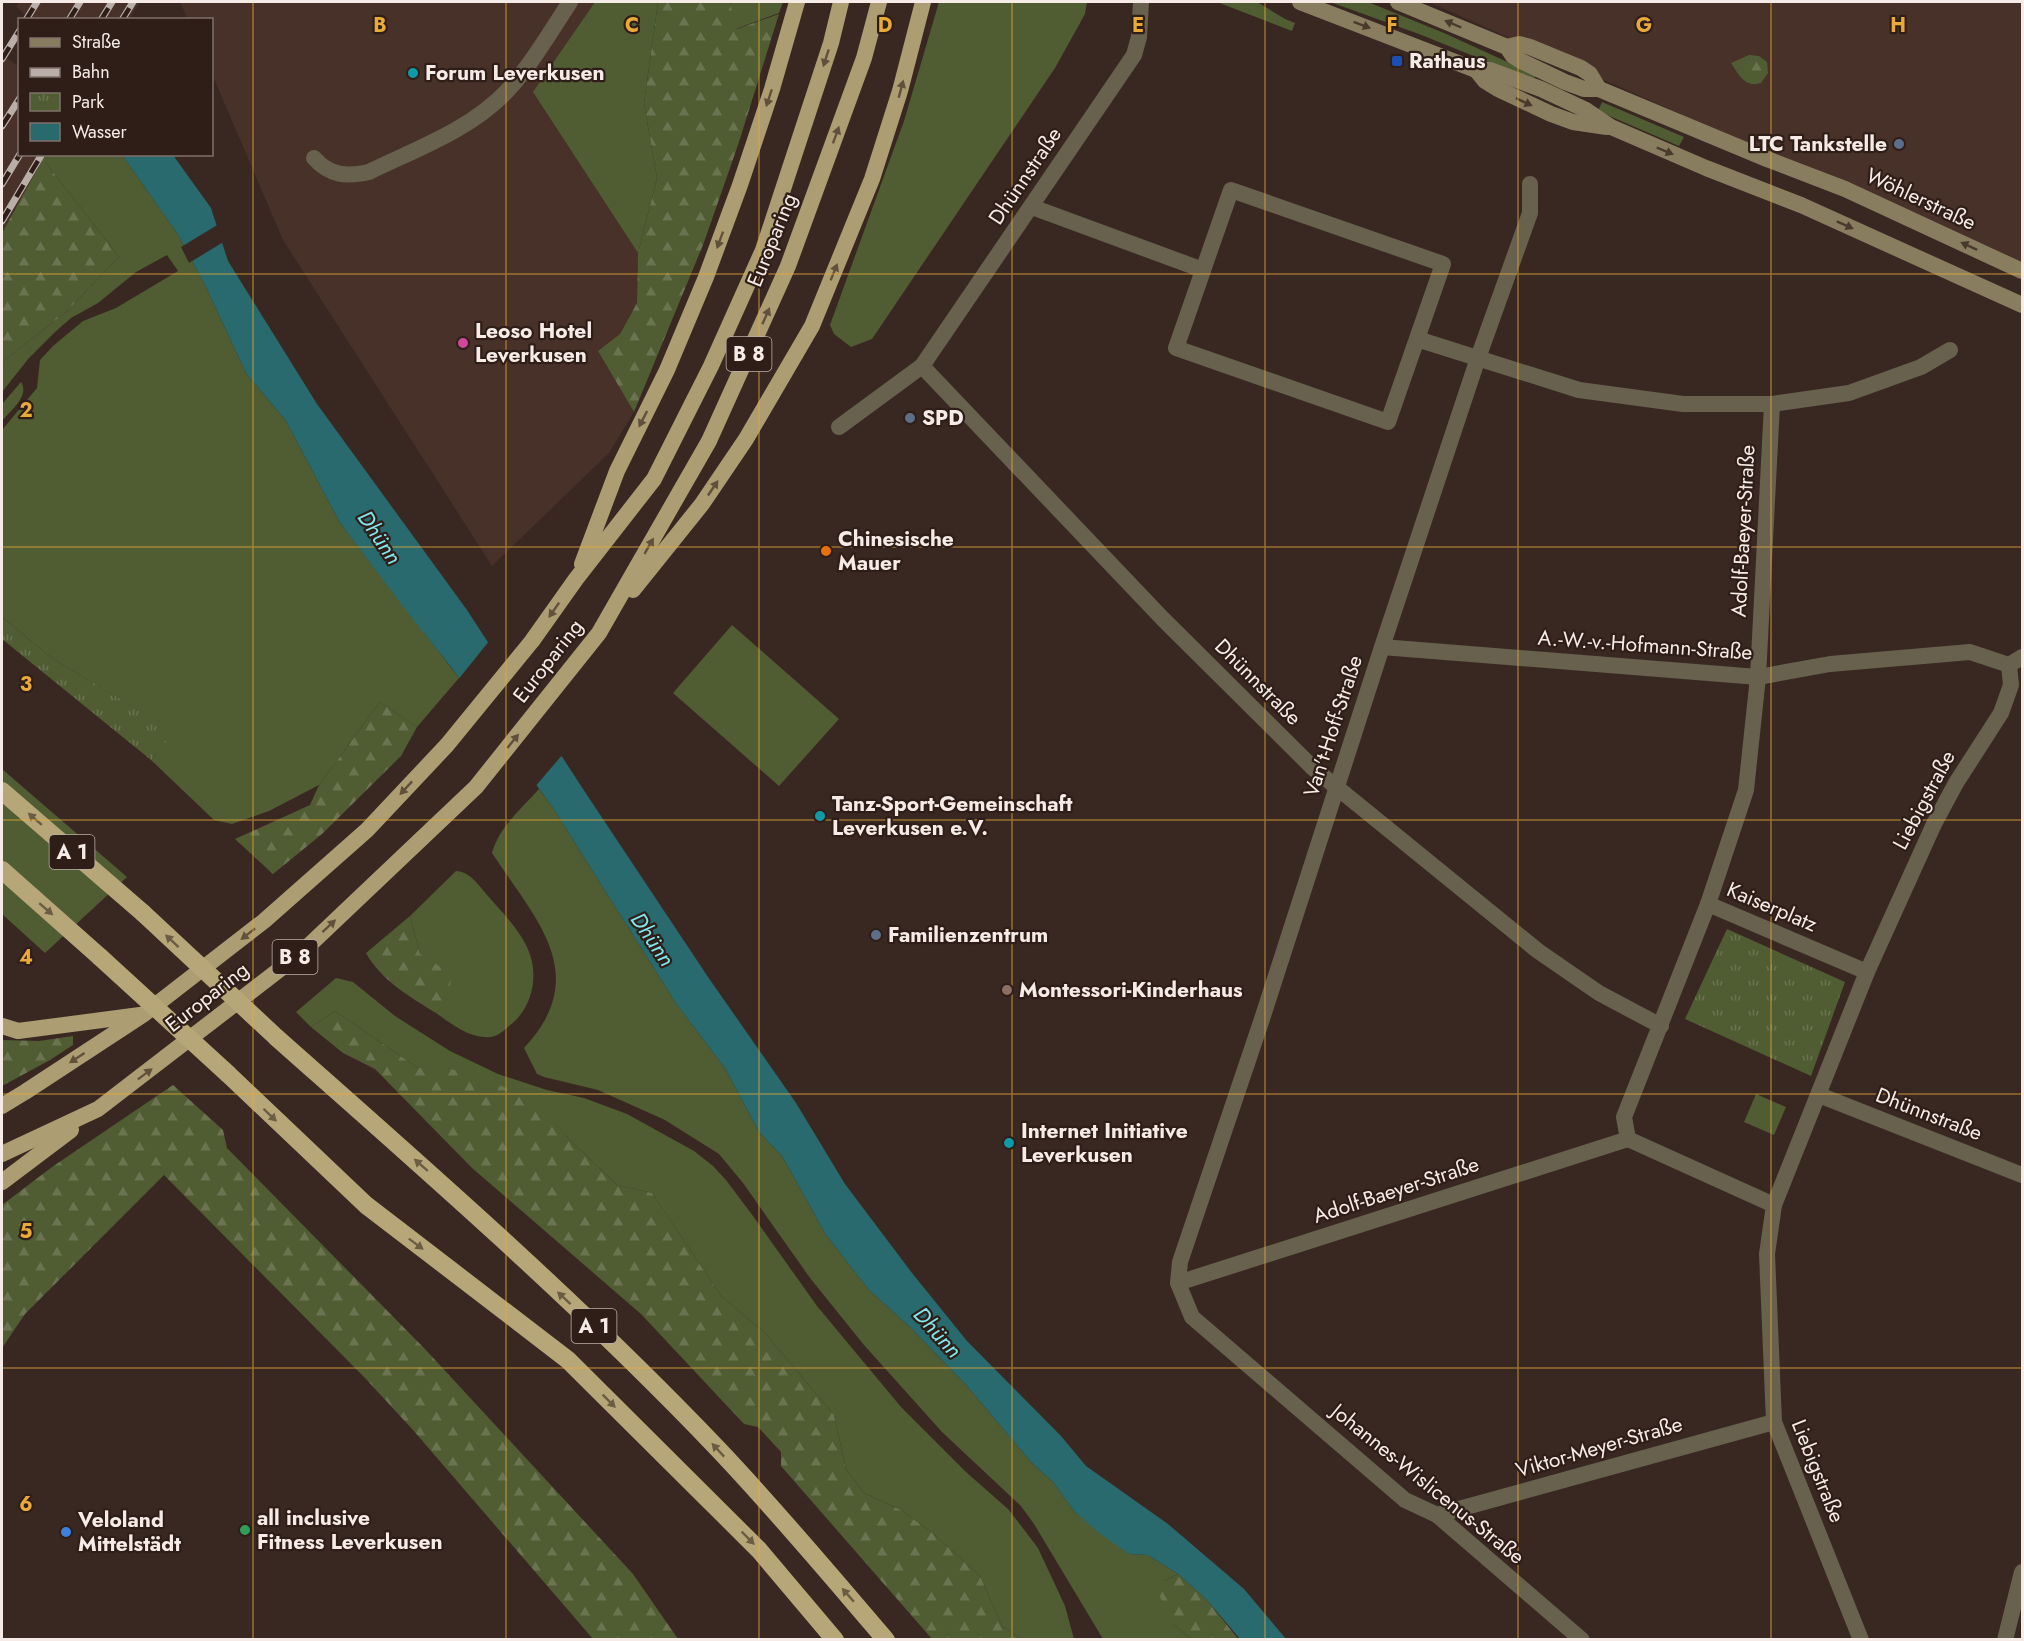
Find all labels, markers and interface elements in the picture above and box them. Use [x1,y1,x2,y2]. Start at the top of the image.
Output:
text: B [373,11,387,40]
text: C [625,11,639,40]
text: D [878,11,892,40]
text: E [1132,11,1144,40]
text: F [1386,11,1398,40]
text: G [1636,11,1652,40]
text: H [1890,11,1906,40]
legend [18,18,213,156]
one-way arrow [1444,19,1462,29]
one-way arrow [1354,20,1372,30]
text: Straße [72,29,120,55]
place label: Rathaus [1409,46,1486,76]
one-way arrow [820,49,830,67]
marker: Rathaus [1390,54,1404,68]
place label: Forum Leverkusen [425,58,605,88]
text: Bahn [72,59,110,85]
marker: Forum Leverkusen [406,66,420,80]
one-way arrow [896,80,906,98]
text: Park [72,89,104,115]
one-way arrow [764,89,773,107]
one-way arrow [1515,97,1533,107]
text: Wasser [72,119,127,145]
street label: Dhünnstraße [981,121,1069,231]
one-way arrow [832,126,842,144]
place label: LTC Tankstelle [1749,129,1887,159]
marker: LTC Tankstelle [1892,137,1906,151]
one-way arrow [1656,146,1673,155]
street label: Wöhlerstraße [1861,160,1981,238]
street label: Europaring [740,189,804,291]
one-way arrow [1837,220,1854,229]
one-way arrow [714,231,724,249]
one-way arrow [1961,242,1978,251]
one-way arrow [830,263,839,281]
one-way arrow [761,308,770,325]
place label: Leoso Hotel Leverkusen [475,316,592,370]
marker: Leoso Hotel Leverkusen [456,336,470,350]
road number: B 8 [726,337,771,371]
text: 2 [19,396,33,425]
place label: SPD [922,403,964,433]
one-way arrow [638,410,648,428]
marker: SPD [903,411,917,425]
street label: Adolf-Baeyer-Straße [1724,444,1763,618]
one-way arrow [707,480,718,496]
water label: Dhünn [350,503,410,571]
place label: Chinesische Mauer [838,524,954,578]
one-way arrow [644,537,654,554]
marker: Chinesische Mauer [819,544,833,558]
one-way arrow [549,602,560,618]
street label: Europaring [506,613,590,709]
street label: A.-W.-v.-Hofmann-Straße [1537,623,1754,667]
street label: Dhünnstraße [1208,632,1308,732]
street label: Van't-Hoff-Straße [1296,651,1370,801]
text: 3 [20,670,32,699]
one-way arrow [507,734,519,749]
street label: Liebigstraße [1885,745,1963,855]
one-way arrow [400,780,414,794]
place label: Tanz-Sport-Gemeinschaft Leverkusen e.V. [832,789,1073,843]
marker: Tanz-Sport-Gemeinschaft Leverkusen e.V. [813,809,827,823]
one-way arrow [28,813,43,826]
road number: A 1 [50,835,94,869]
street label: Kaiserplatz [1722,875,1822,940]
one-way arrow [38,902,53,916]
water label: Dhünn [623,905,683,973]
one-way arrow [322,919,337,933]
place label: Familienzentrum [888,920,1048,950]
one-way arrow [240,927,255,939]
marker: Familienzentrum [869,928,883,942]
one-way arrow [166,934,180,948]
road number: B 8 [272,940,318,974]
text: 4 [19,943,33,972]
street label: Europaring [159,955,255,1039]
place label: Montessori-Kinderhaus [1019,975,1243,1005]
marker: Montessori-Kinderhaus [1000,983,1014,997]
one-way arrow [69,1052,85,1063]
one-way arrow [136,1068,152,1080]
street label: Dhünnstraße [1871,1080,1987,1148]
one-way arrow [263,1107,277,1121]
place label: Internet Initiative Leverkusen [1021,1116,1188,1170]
marker: Internet Initiative Leverkusen [1002,1136,1016,1150]
street label: Adolf-Baeyer-Straße [1309,1149,1483,1231]
one-way arrow [413,1159,429,1172]
text: 5 [20,1217,33,1246]
one-way arrow [408,1237,424,1250]
one-way arrow [557,1291,572,1305]
water label: Dhünn [906,1299,970,1365]
road number: A 1 [572,1309,616,1343]
one-way arrow [602,1393,616,1407]
street label: Johannes-Wislicenus-Straße [1323,1395,1531,1572]
street label: Viktor-Meyer-Straße [1512,1409,1686,1485]
street label: Liebigstraße [1784,1415,1852,1527]
one-way arrow [711,1442,725,1457]
text: 6 [19,1490,33,1519]
place label: all inclusive Fitness Leverkusen [257,1503,443,1557]
place label: Veloland Mittelstädt [77,1505,181,1559]
marker: all inclusive Fitness Leverkusen [238,1523,252,1537]
marker: Veloland Mittelstädt [59,1525,73,1539]
one-way arrow [740,1531,754,1545]
one-way arrow [842,1588,855,1603]

